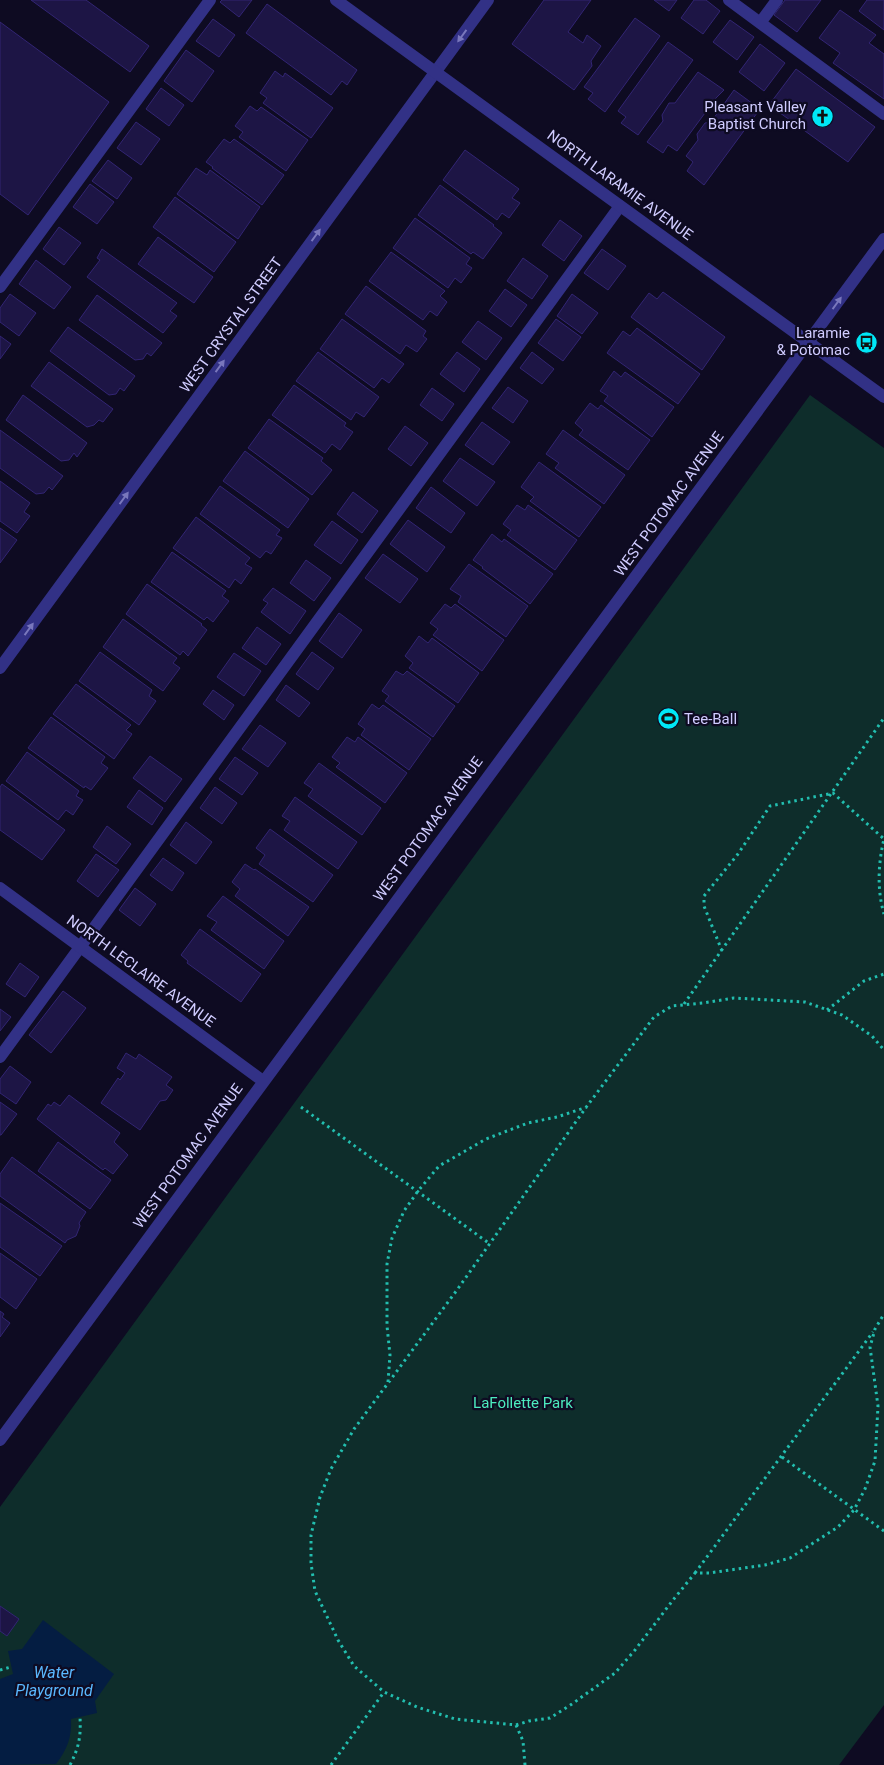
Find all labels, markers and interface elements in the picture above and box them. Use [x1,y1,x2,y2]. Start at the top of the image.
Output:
one-way arrow [457,29,467,43]
place label: Pleasant Valley Baptist Church [704,98,806,133]
church icon: Pleasant Valley Baptist Church [810,104,834,128]
street label: NORTH LARAMIE AVENUE [544,126,697,244]
one-way arrow [311,228,321,242]
street label: WEST CRYSTAL STREET [176,254,286,396]
one-way arrow [832,296,842,310]
place label: Laramie & Potomac [777,324,850,359]
bus stop icon: Laramie & Potomac [854,330,878,354]
one-way arrow [215,360,225,373]
street label: WEST POTOMAC AVENUE [610,428,728,580]
one-way arrow [119,492,130,505]
one-way arrow [24,622,34,636]
sports icon: Tee-Ball [656,707,680,731]
place label: Tee-Ball [684,710,737,728]
street label: WEST POTOMAC AVENUE [369,753,487,905]
street label: NORTH LECLAIRE AVENUE [63,911,219,1031]
street label: WEST POTOMAC AVENUE [129,1080,247,1232]
park label: LaFollette Park [473,1394,573,1412]
water label: Water Playground [15,1663,93,1700]

